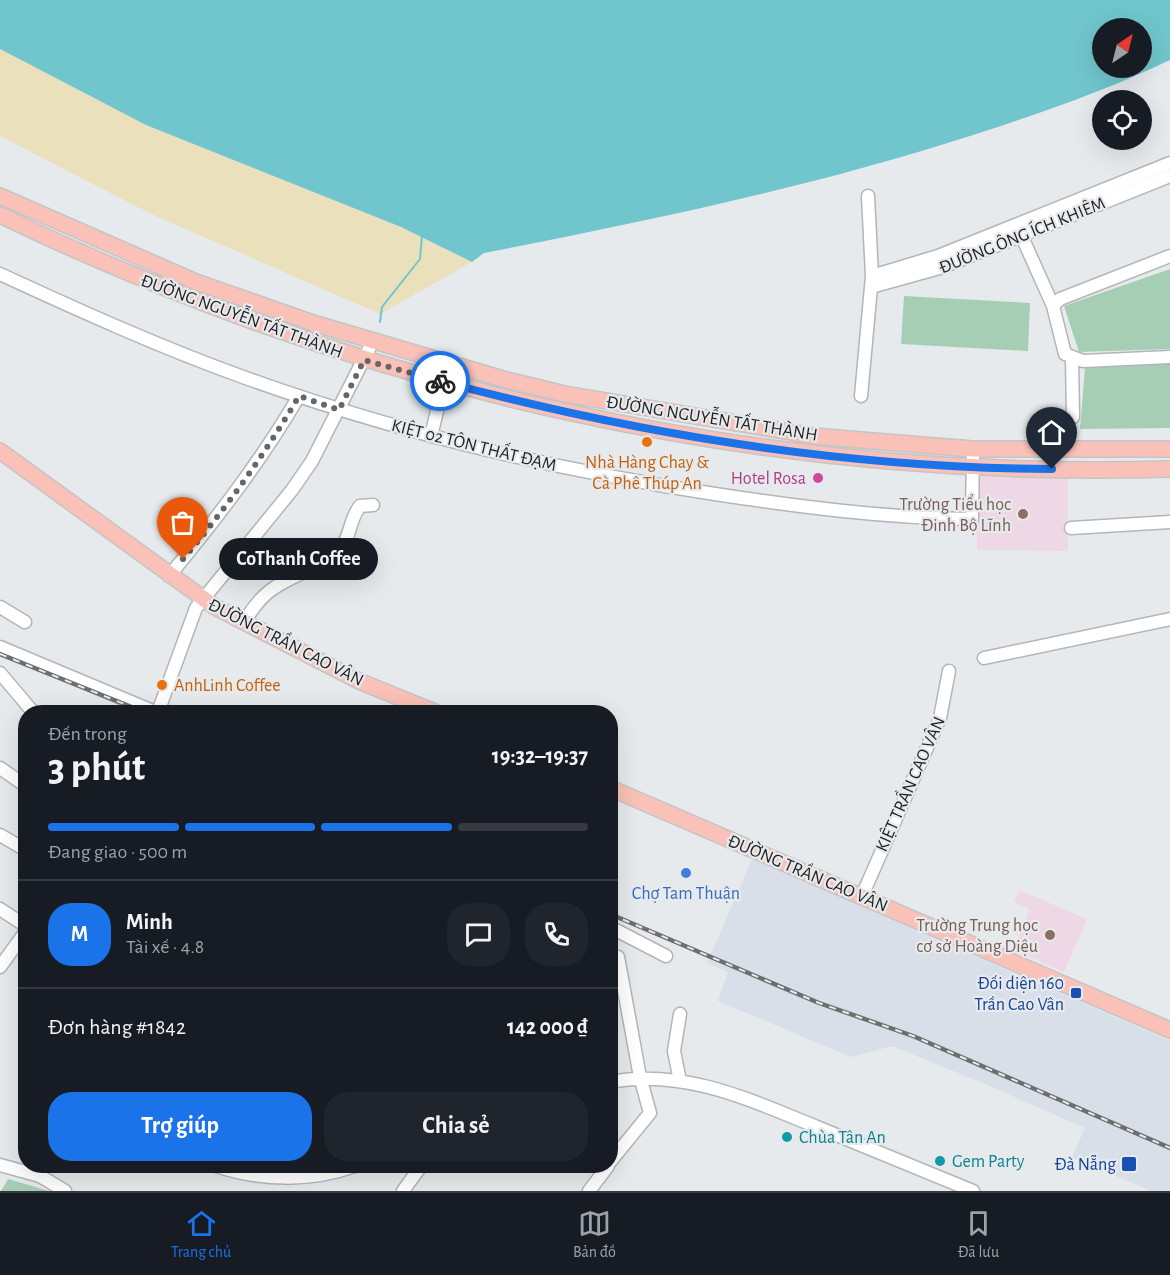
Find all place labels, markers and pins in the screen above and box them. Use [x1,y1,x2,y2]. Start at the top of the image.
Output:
pin [1026,407,1077,469]
marker: Nhà Hàng Chay & Cà Phê Thúp An [640,435,654,449]
place label: Nhà Hàng Chay & Cà Phê Thúp An [585,454,709,493]
place label: Hotel Rosa [731,470,806,488]
marker: Hotel Rosa [811,471,825,485]
place label: Trường Tiểu học Đinh Bộ Lĩnh [899,494,1011,535]
pin [157,497,208,559]
marker: Trường Tiểu học Đinh Bộ Lĩnh [1016,507,1030,521]
callout: CoThanh Coffee [219,538,378,580]
place label: AnhLinh Coffee [174,677,281,695]
marker: AnhLinh Coffee [155,678,169,692]
marker: Chợ Tam Thuận [679,866,693,880]
place label: Chợ Tam Thuận [632,885,740,903]
place label: Trường Trung học cơ sở Hoàng Diệu [916,917,1038,956]
marker: Trường Trung học cơ sở Hoàng Diệu [1043,928,1057,942]
place label: Đối diện 160 Trần Cao Vân [974,974,1064,1014]
marker: Đối diện 160 Trần Cao Vân [1069,986,1083,1000]
place label: Chùa Tân An [799,1129,886,1147]
marker: Chùa Tân An [780,1130,794,1144]
place label: Gem Party [952,1153,1025,1171]
marker: Gem Party [933,1154,947,1168]
place label: Đà Nẵng [1055,1154,1116,1174]
marker: Đà Nẵng [1120,1155,1138,1173]

